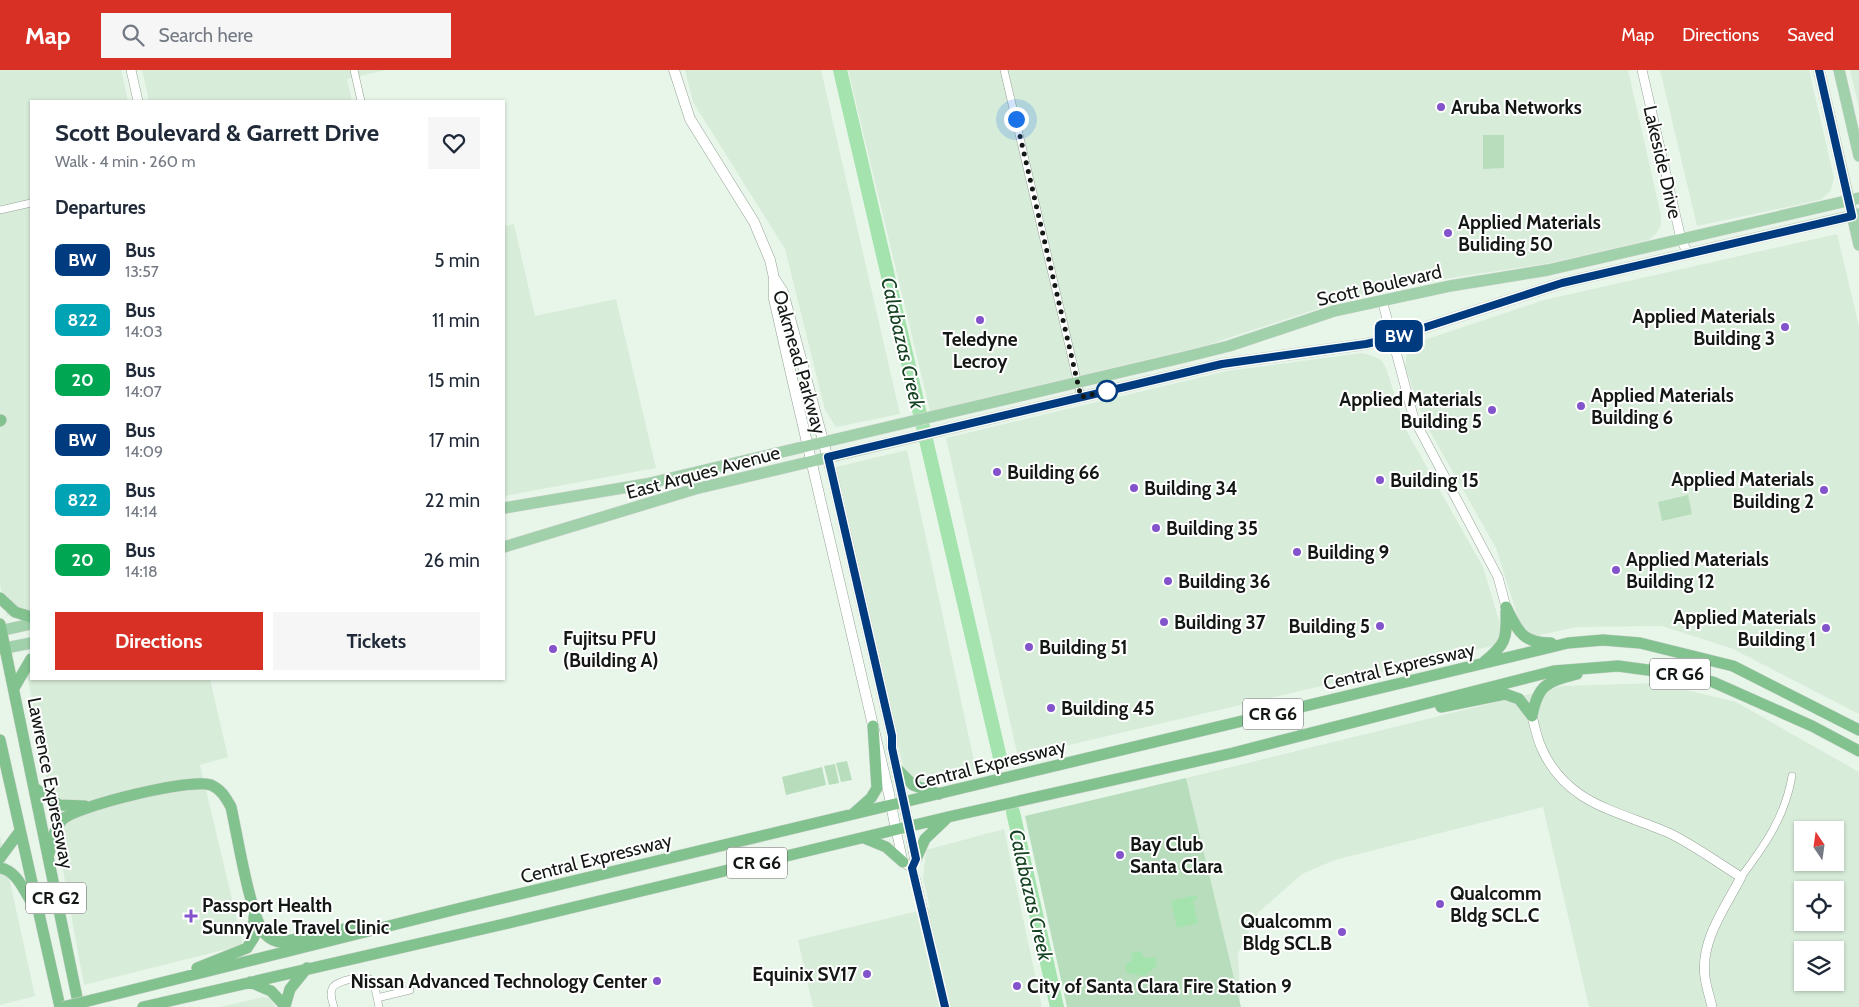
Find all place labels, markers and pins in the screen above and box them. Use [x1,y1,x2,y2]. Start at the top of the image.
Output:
place label: Aruba Networks [1451,96,1582,119]
marker: Aruba Networks [1435,101,1447,113]
place label: Applied Materials Buliding 50 [1458,211,1601,256]
marker: Applied Materials Buliding 50 [1442,227,1454,239]
place label: Applied Materials Building 3 [1632,305,1775,350]
marker: Teledyne Lecroy [974,314,986,326]
marker: Applied Materials Building 3 [1779,321,1791,333]
place label: Teledyne Lecroy [943,328,1018,373]
unlabelled marker [1096,380,1118,402]
place label: Applied Materials Building 6 [1591,384,1734,429]
place label: Applied Materials Building 5 [1339,388,1482,433]
marker: Applied Materials Building 6 [1575,400,1587,412]
marker: Applied Materials Building 5 [1486,404,1498,416]
place label: Building 66 [1007,461,1100,484]
marker: Building 66 [991,466,1003,478]
place label: Applied Materials Building 2 [1671,468,1814,513]
place label: Building 15 [1390,469,1479,492]
marker: Building 15 [1374,474,1386,486]
place label: Building 34 [1144,477,1237,500]
marker: Building 34 [1128,482,1140,494]
marker: Applied Materials Building 2 [1818,484,1830,496]
place label: Building 35 [1166,517,1258,540]
marker: Building 35 [1150,522,1162,534]
place label: Building 9 [1307,541,1389,564]
marker: Building 9 [1291,546,1303,558]
place label: Applied Materials Building 12 [1626,548,1769,593]
marker: Applied Materials Building 12 [1610,564,1622,576]
place label: Building 36 [1178,570,1270,593]
marker: Building 36 [1162,575,1174,587]
place label: Applied Materials Building 1 [1673,606,1816,651]
place label: Building 37 [1174,611,1266,634]
place label: Building 5 [1288,615,1370,638]
marker: Building 37 [1158,616,1170,628]
marker: Building 5 [1374,620,1386,632]
marker: Applied Materials Building 1 [1820,622,1832,634]
place label: Fujitsu PFU (Building A) [563,627,659,672]
place label: Building 51 [1039,636,1128,659]
marker: Building 51 [1023,641,1035,653]
marker: Fujitsu PFU (Building A) [547,643,559,655]
place label: Building 45 [1061,697,1154,720]
marker: Building 45 [1045,702,1057,714]
place label: Bay Club Santa Clara [1130,833,1223,878]
marker: Bay Club Santa Clara [1114,849,1126,861]
place label: Qualcomm Bldg SCL.C [1450,882,1542,927]
place label: Passport Health Sunnyvale Travel Clinic [202,894,390,939]
marker: Qualcomm Bldg SCL.C [1434,898,1446,910]
marker: Passport Health Sunnyvale Travel Clinic [184,909,198,923]
place label: Qualcomm Bldg SCL.B [1240,910,1332,955]
marker: Qualcomm Bldg SCL.B [1336,926,1348,938]
place label: Equinix SV17 [752,963,857,986]
marker: Equinix SV17 [861,968,873,980]
place label: Nissan Advanced Technology Center [350,970,648,993]
marker: Nissan Advanced Technology Center [651,975,663,987]
place label: City of Santa Clara Fire Station 9 [1027,975,1292,998]
marker: City of Santa Clara Fire Station 9 [1011,980,1023,992]

